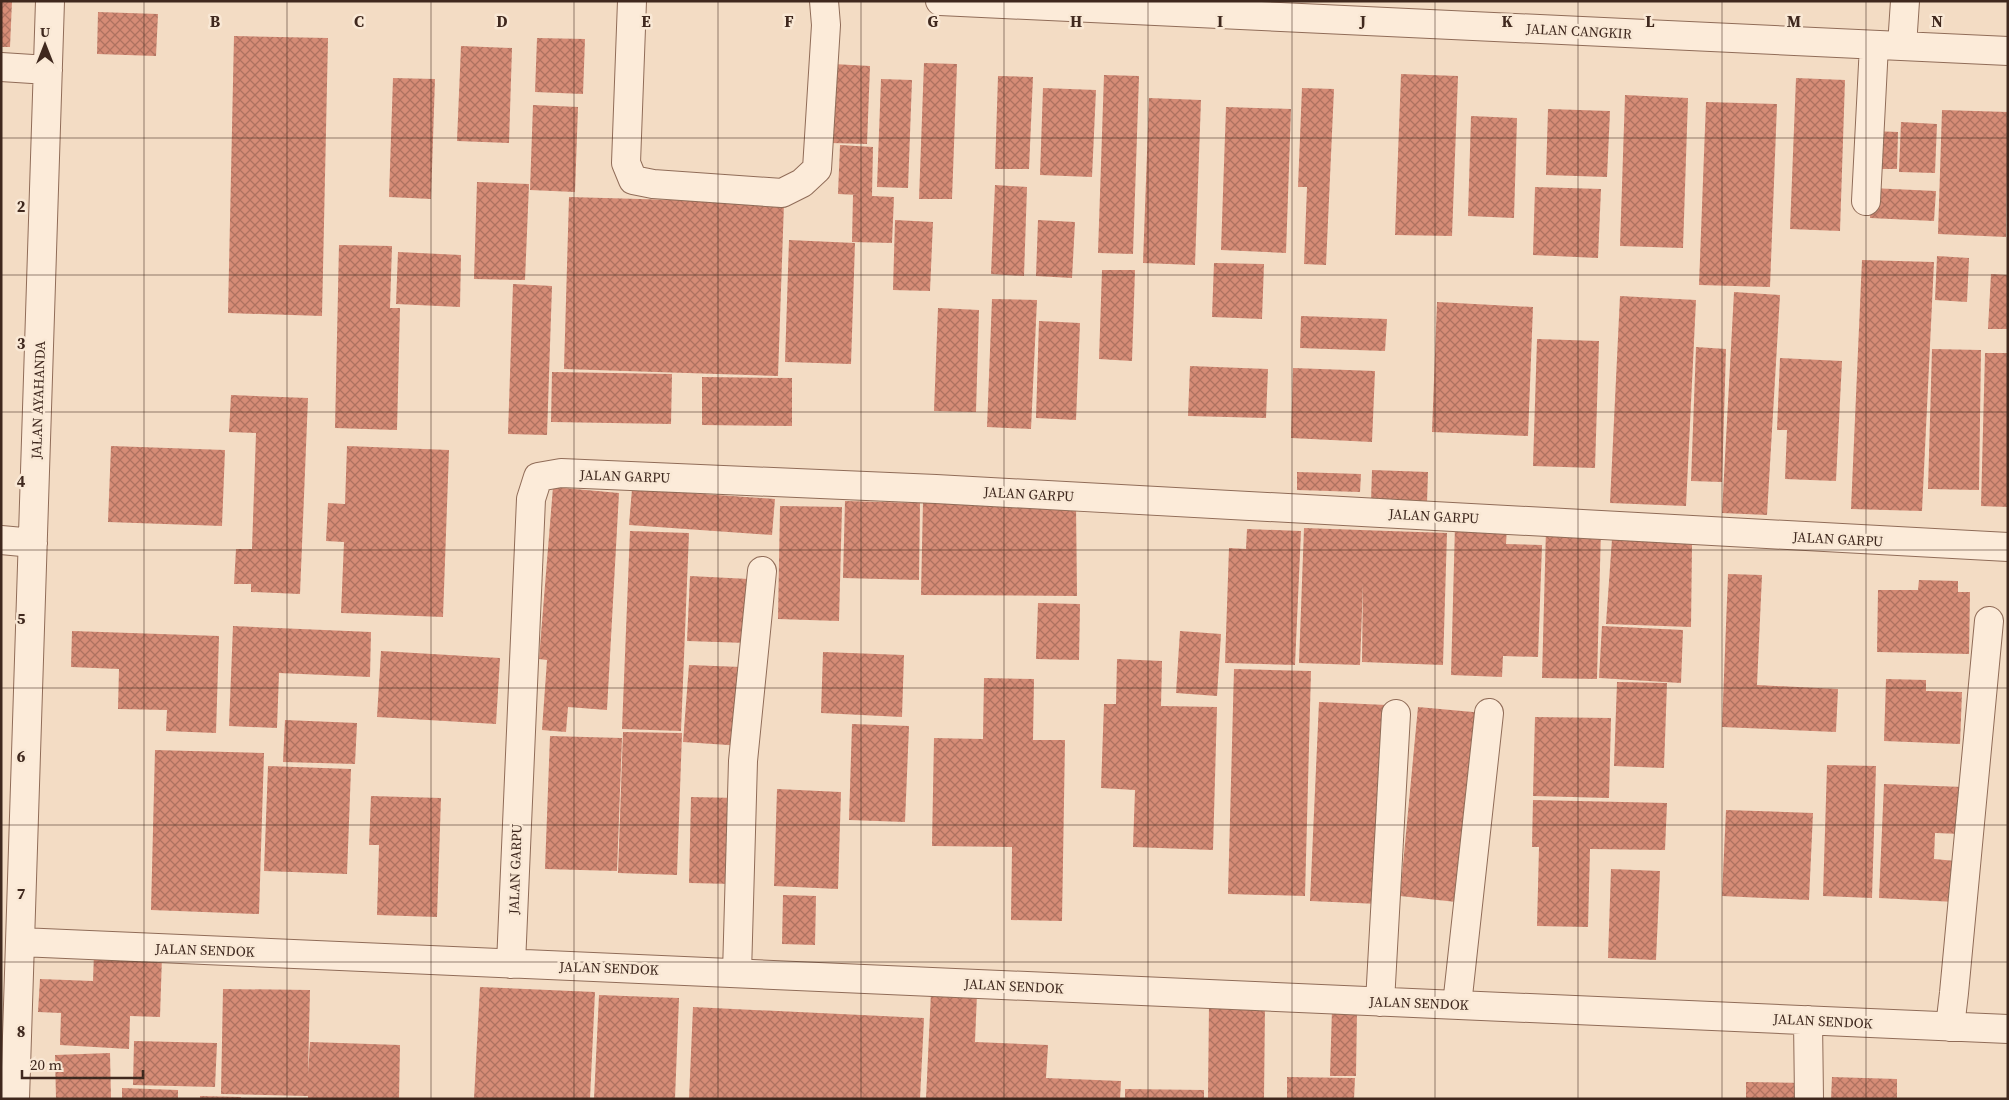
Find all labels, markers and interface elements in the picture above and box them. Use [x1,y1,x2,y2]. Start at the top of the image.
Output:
text: B [210,10,221,32]
text: C [354,10,364,32]
text: D [496,10,508,32]
text: E [641,10,651,32]
text: F [784,10,794,32]
text: G [928,10,939,32]
text: H [1070,10,1082,32]
text: I [1217,10,1223,32]
text: J [1359,10,1366,32]
text: K [1501,10,1513,32]
text: L [1645,10,1655,32]
text: M [1787,10,1801,32]
text: N [1931,10,1943,32]
street label: JALAN CANGKIR [1525,18,1632,44]
north arrow [20,20,70,70]
text: U [40,22,50,42]
text: 2 [17,195,26,217]
text: 3 [17,332,26,354]
street label: JALAN AYAHANDA [26,340,50,461]
street label: JALAN GARPU [578,464,671,488]
text: 4 [17,470,26,492]
street label: JALAN GARPU [982,482,1075,506]
street label: JALAN GARPU [1387,504,1480,528]
street label: JALAN GARPU [1791,527,1884,551]
text: 5 [17,607,26,629]
text: 6 [17,745,26,767]
street label: JALAN GARPU [503,823,527,916]
text: 7 [17,882,26,904]
street label: JALAN SENDOK [154,938,256,962]
street label: JALAN SENDOK [558,956,660,980]
street label: JALAN SENDOK [963,973,1065,999]
street label: JALAN SENDOK [1368,991,1470,1015]
street label: JALAN SENDOK [1772,1008,1874,1034]
text: 8 [17,1020,25,1042]
scale bar [22,1048,144,1080]
text: 20 m [30,1054,62,1075]

